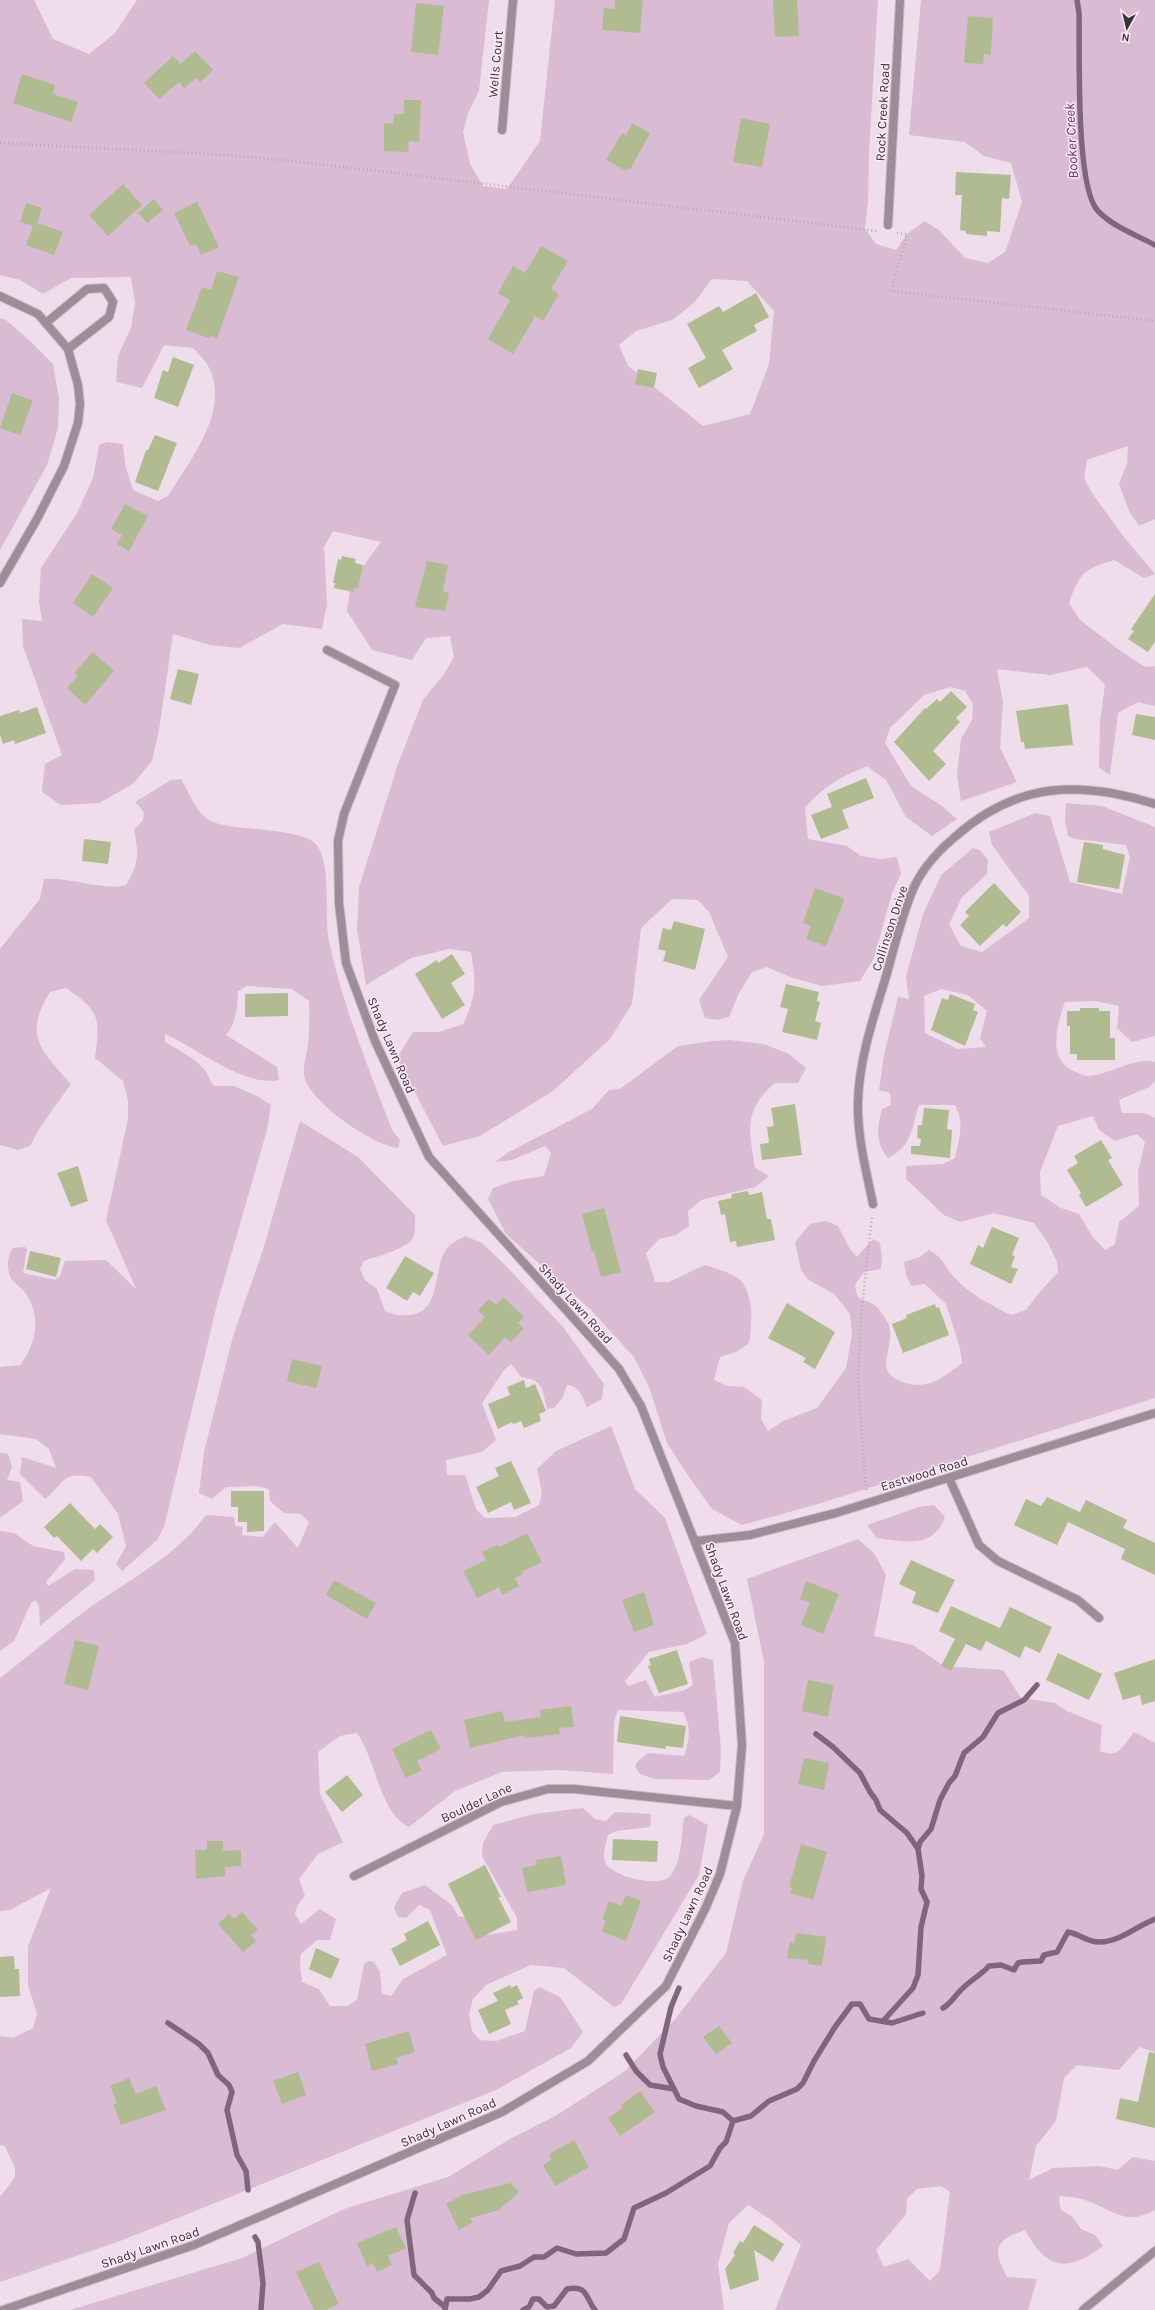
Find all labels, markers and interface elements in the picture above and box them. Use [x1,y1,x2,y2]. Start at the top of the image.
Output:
north arrow [1107,8,1147,48]
street label: Wells Court [485,30,506,98]
text: N [1121,30,1130,44]
street label: Rock Creek Road [872,62,893,162]
water label: Booker Creek [1061,102,1082,179]
street label: Collinson Drive [869,883,911,973]
street label: Shady Lawn Road [364,995,419,1096]
street label: Shady Lawn Road [536,1260,616,1347]
street label: Eastwood Road [879,1453,970,1494]
street label: Shady Lawn Road [702,1540,751,1642]
street label: Boulder Lane [438,1779,514,1825]
street label: Shady Lawn Road [659,1864,716,1964]
street label: Shady Lawn Road [398,2095,498,2150]
street label: Shady Lawn Road [99,2224,201,2271]

